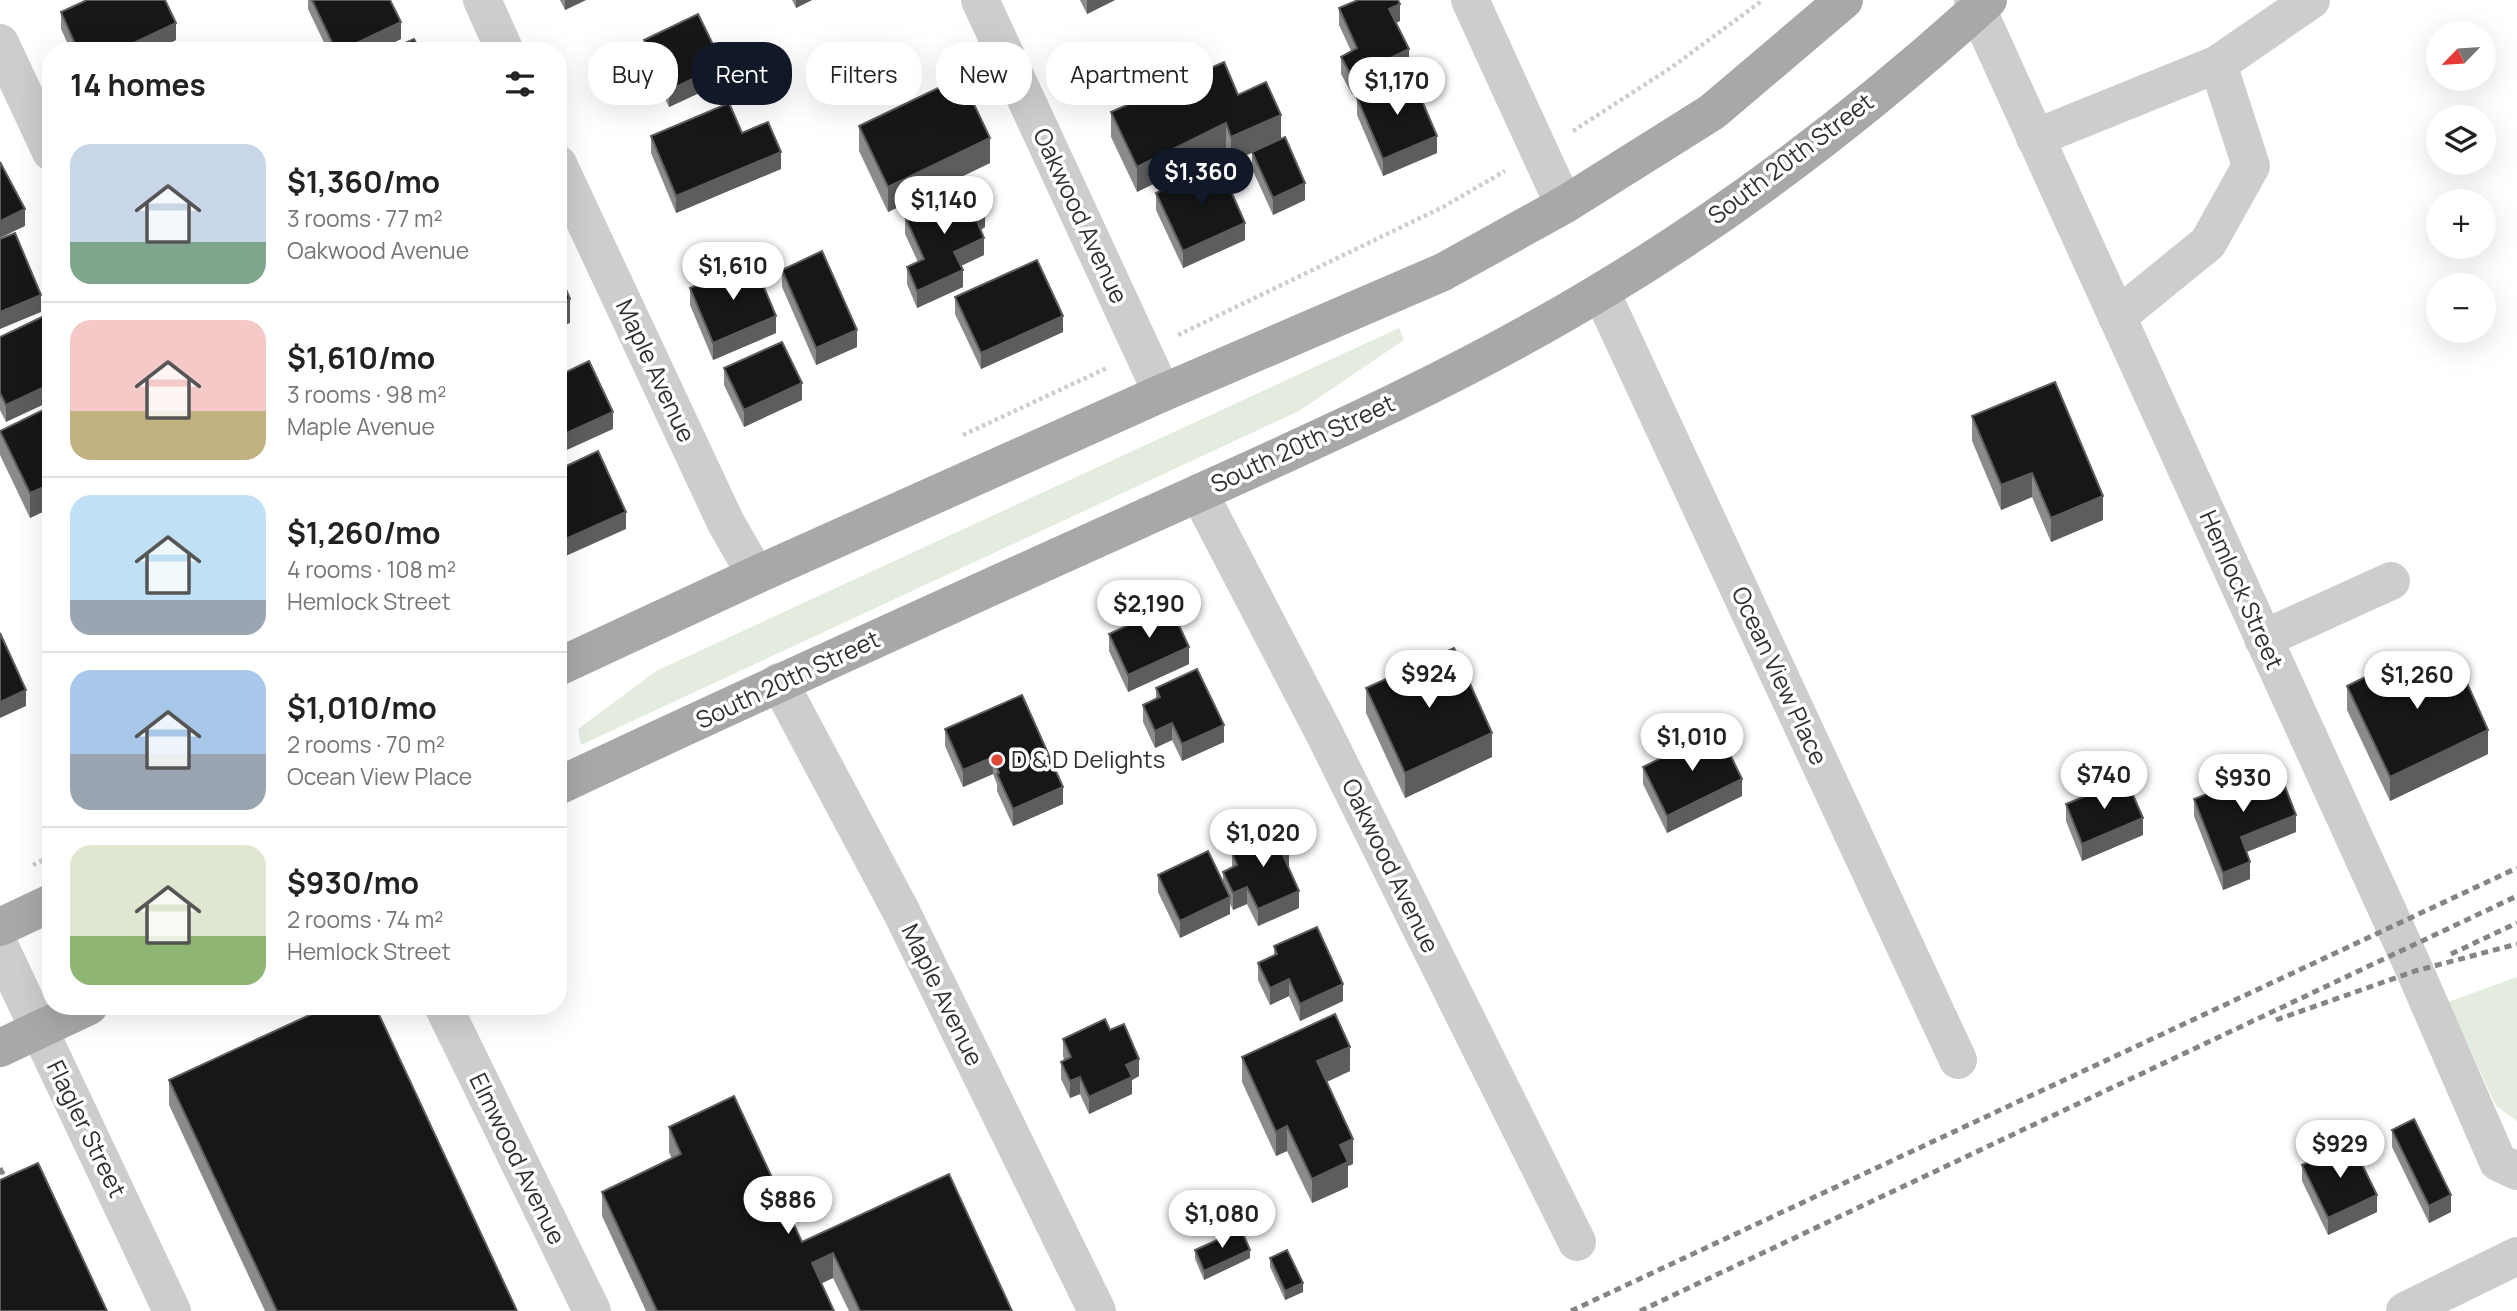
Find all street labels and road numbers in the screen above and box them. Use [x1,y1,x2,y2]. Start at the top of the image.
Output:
street label: South 20th Street [1701,85,1880,231]
street label: Oakwood Avenue [1026,122,1136,308]
street label: Maple Avenue [609,293,704,447]
street label: South 20th Street [1205,386,1400,500]
street label: Hemlock Street [2193,505,2292,674]
street label: Ocean View Place [1725,581,1836,770]
street label: South 20th Street [690,622,885,736]
street label: Oakwood Avenue [1335,773,1448,958]
street label: Maple Avenue [895,918,992,1071]
street label: Flagler Street [40,1054,135,1202]
street label: Elmwood Avenue [462,1067,574,1250]

